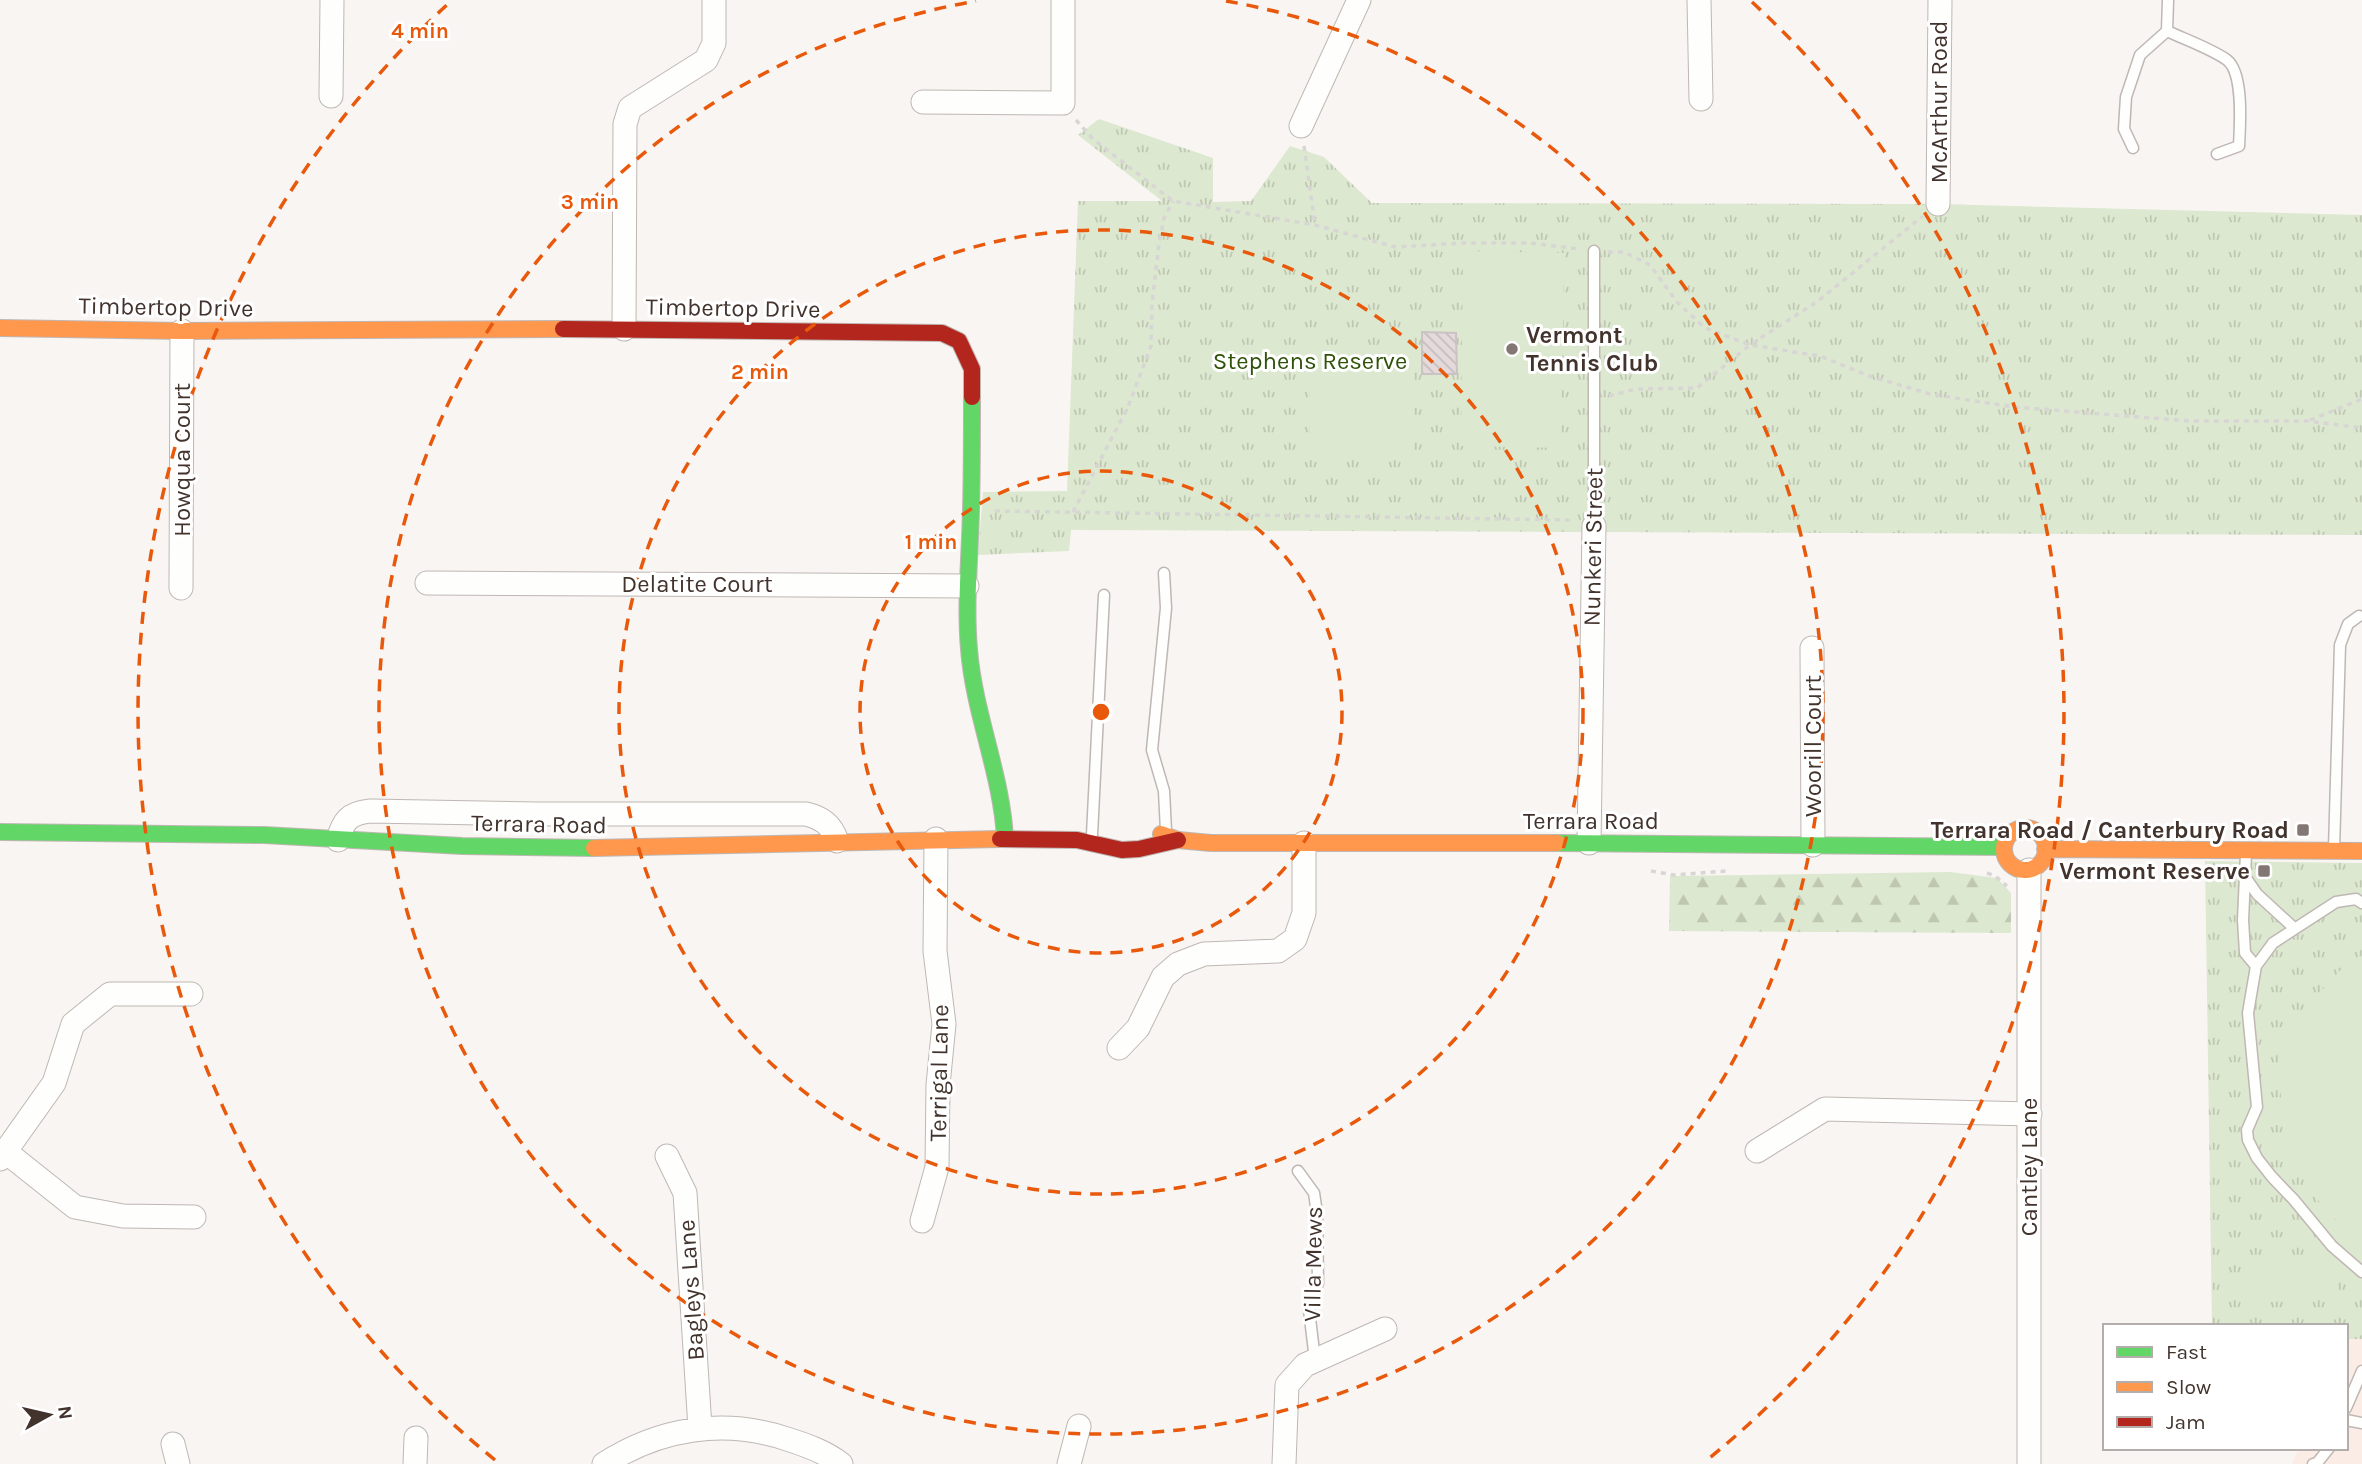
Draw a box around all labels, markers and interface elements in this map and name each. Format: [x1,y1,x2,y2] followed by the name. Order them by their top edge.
[391,19,449,43] text: 4 min
[1925,21,1953,183] street label: McArthur Road
[561,190,619,214] text: 3 min
[78,291,254,323] street label: Timbertop Drive
[645,292,821,324] street label: Timbertop Drive
[1526,321,1658,377] place label: Vermont Tennis Club
[1504,341,1520,357] marker: Vermont Tennis Club
[1213,347,1407,375] park label: Stephens Reserve
[731,360,789,384] text: 2 min
[168,383,196,537] street label: Howqua Court
[1578,467,1608,627] street label: Nunkeri Street
[905,530,957,554] text: 1 min
[621,570,773,598] street label: Delatite Court
[1799,675,1827,817] street label: Woorill Court
[1089,700,1113,724] centre of rings
[1523,807,1659,835] street label: Terrara Road
[471,809,607,839] street label: Terrara Road
[1931,816,2289,844] place label: Terrara Road / Canterbury Road
[2295,822,2311,838] marker: Terrara Road / Canterbury Road
[2059,857,2250,885] place label: Vermont Reserve
[2256,863,2272,879] marker: Vermont Reserve
[924,1004,954,1142] street label: Terrigal Lane
[2015,1098,2043,1236] street label: Cantley Lane
[1298,1206,1328,1322] street label: Villa Mews
[672,1218,710,1362] street label: Bagleys Lane
[2103,1324,2348,1450] legend
[2166,1340,2207,1364] text: Fast
[2166,1375,2211,1399] text: Slow
[14,1380,84,1450] north arrow
[53,1404,77,1421] text: N
[2166,1410,2206,1434] text: Jam

